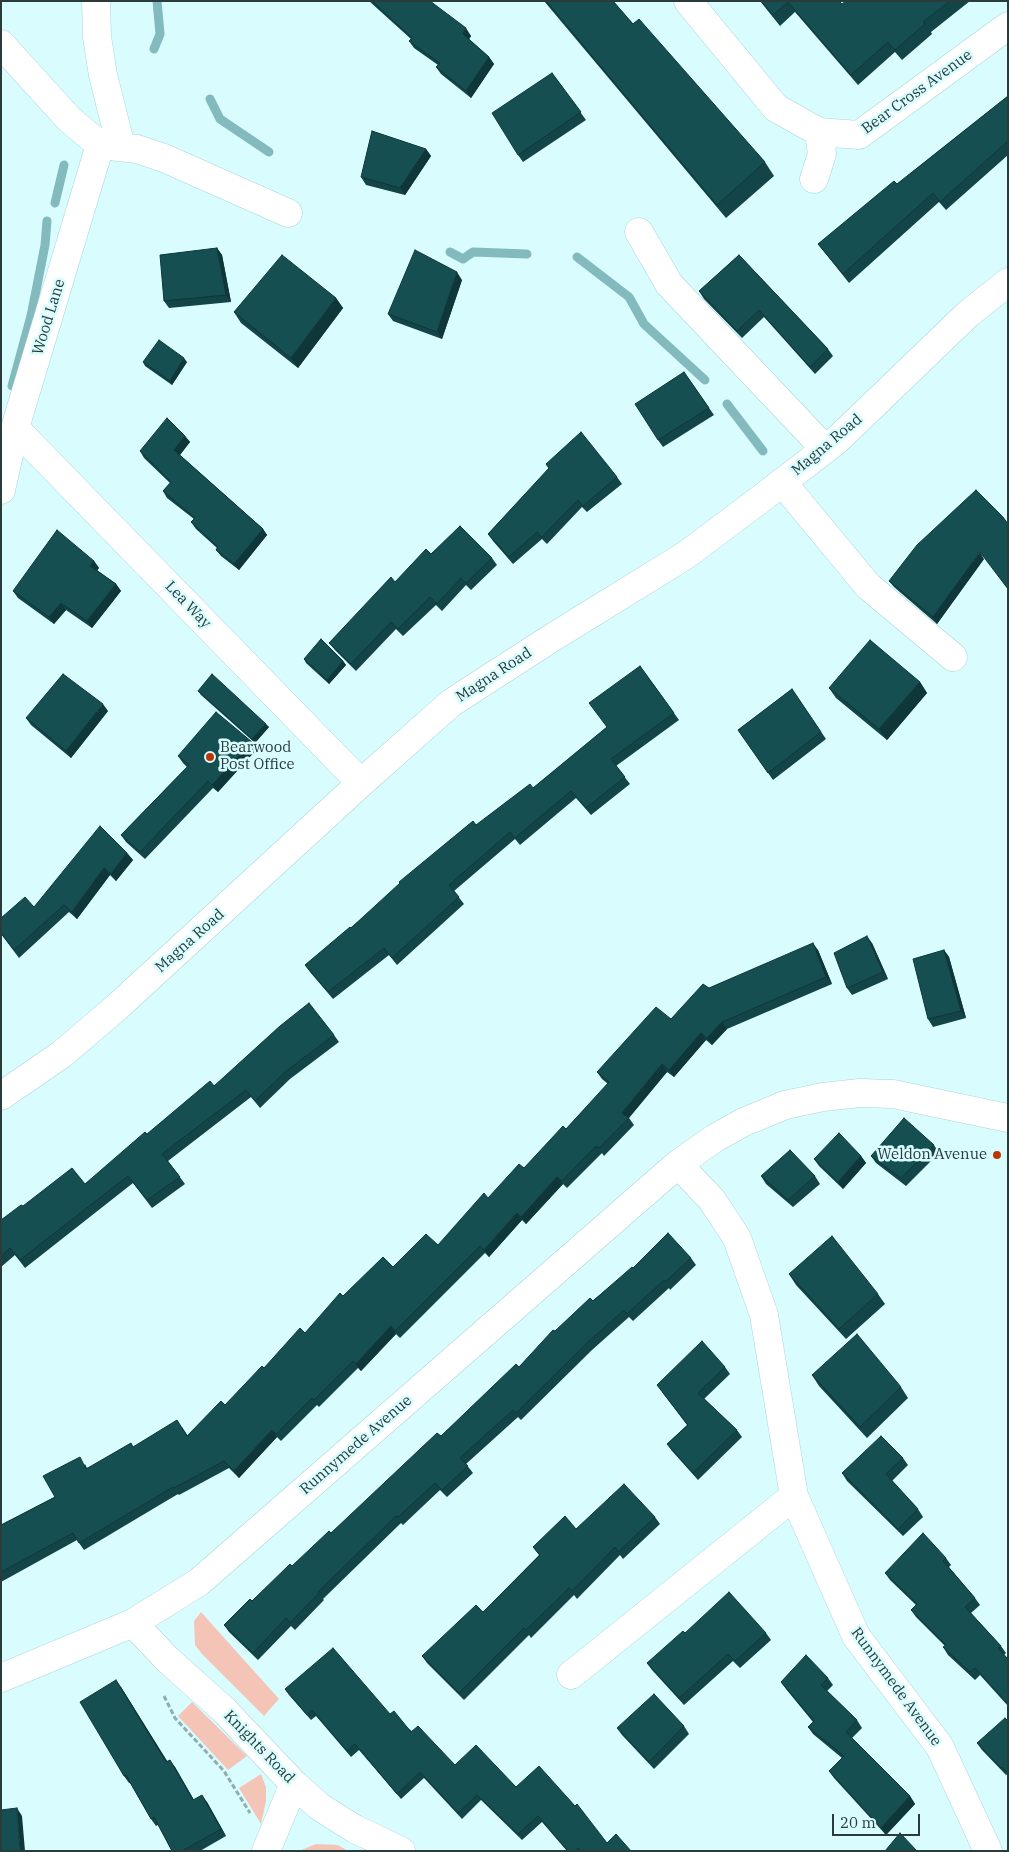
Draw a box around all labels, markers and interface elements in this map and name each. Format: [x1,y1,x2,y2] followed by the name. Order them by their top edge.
[858,46,976,138] street label: Bear Cross Avenue
[29,277,69,357] street label: Wood Lane
[788,410,866,480] street label: Magna Road
[161,578,215,632] street label: Lea Way
[453,644,535,706] street label: Magna Road
[220,739,295,774] place label: Bearwood Post Office
[204,751,216,763] marker: Bearwood Post Office
[152,905,228,977] street label: Magna Road
[877,1146,987,1164] place label: Weldon Avenue
[991,1149,1003,1161] marker: Weldon Avenue
[296,1392,416,1498] street label: Runnymede Avenue
[847,1624,945,1750] street label: Runnymede Avenue
[220,1707,298,1787] street label: Knights Road
[834,1804,922,1836] scale bar
[840,1813,876,1832] text: 20 m

